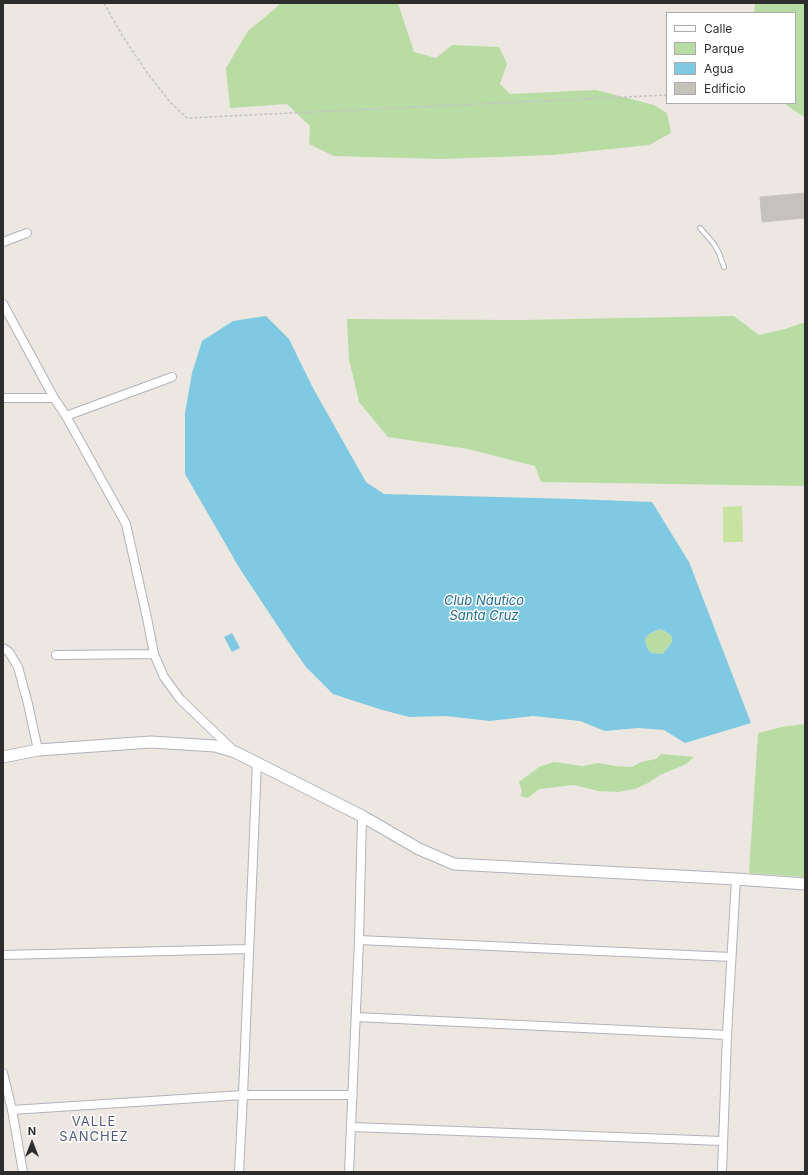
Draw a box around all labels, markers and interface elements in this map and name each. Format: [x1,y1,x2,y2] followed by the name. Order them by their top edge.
[666,12,796,104] legend
[704,21,732,36] text: Calle
[704,41,744,56] text: Parque
[704,61,733,76] text: Agua
[704,81,746,96] text: Edificio
[444,593,524,624] water label: Club Náutico Santa Cruz
[59,1114,129,1145] district label: VALLE SANCHEZ
[12,1123,52,1163] north arrow
[28,1124,36,1138] text: N

